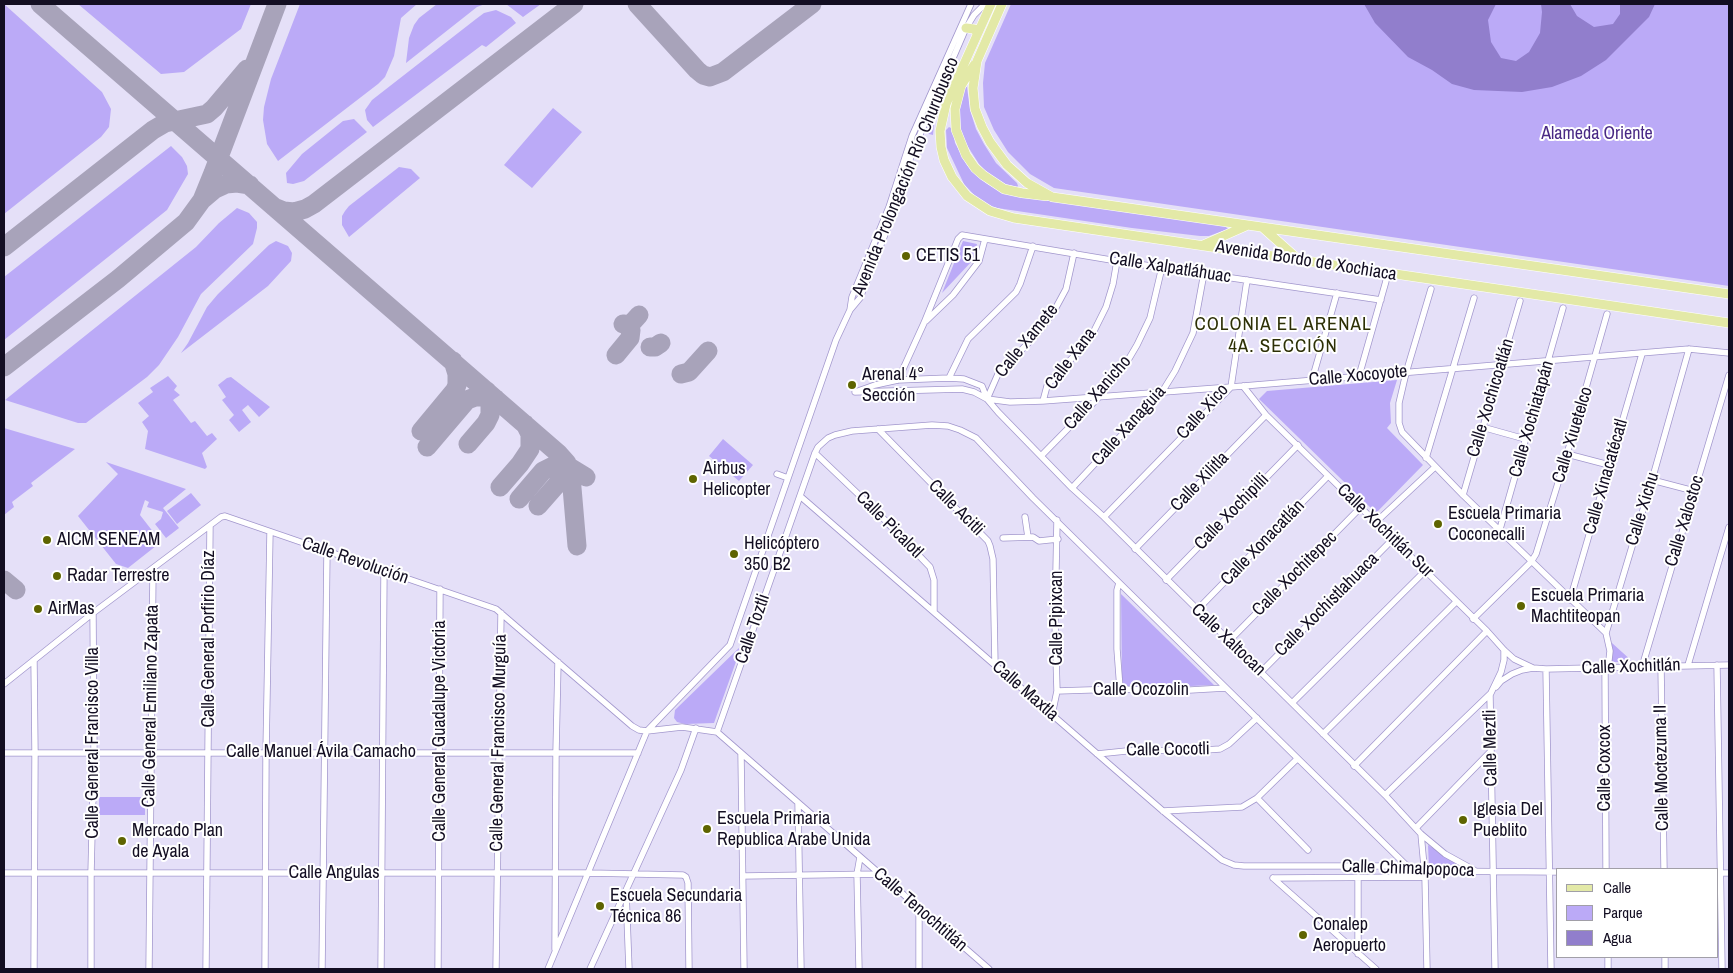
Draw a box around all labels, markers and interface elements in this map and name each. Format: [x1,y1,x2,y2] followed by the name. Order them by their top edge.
[848,54,964,300] street label: Avenida Prolongación Río Churubusco
[1541,123,1653,145] park label: Alameda Oriente
[1214,236,1398,286] street label: Avenida Bordo de Xochiaca
[916,245,980,267] place label: CETIS 51
[1108,248,1232,288] street label: Calle Xalpatláhuac
[900,250,912,262] marker: CETIS 51
[991,300,1063,382] street label: Calle Xamete
[1192,314,1374,358] district label: COLONIA EL ARENAL 4A. SECCIÓN
[1041,324,1101,394] street label: Calle Xana
[1463,336,1519,460] street label: Calle Xochicoatlán
[1060,351,1136,435] street label: Calle Xanicho
[1505,358,1559,480] street label: Calle Xochiatapán
[1308,361,1408,391] street label: Calle Xocoyote
[862,364,924,406] place label: Arenal 4° Sección
[846,379,858,391] marker: Arenal 4° Sección
[1172,380,1234,444] street label: Calle Xico
[1087,381,1171,471] street label: Calle Xanaguia
[1548,384,1598,486] street label: Calle Xiuetelco
[1579,417,1633,537] street label: Calle Xinacatécatl
[1166,448,1234,516] street label: Calle Xilitla
[703,458,770,500] place label: Airbus Helicopter
[1190,469,1274,555] street label: Calle Xochipilli
[1622,470,1664,548] street label: Calle Xichu
[687,473,699,485] marker: Airbus Helicopter
[1661,473,1709,569] street label: Calle Xalostoc
[923,475,989,541] street label: Calle Acitli
[1332,479,1438,583] street label: Calle Xochitlán Sur
[851,487,927,563] street label: Calle Picalotl
[1217,495,1309,591] street label: Calle Xonacatlán
[1448,503,1561,546] place label: Escuela Primaria Coconecalli
[1432,518,1444,530] marker: Escuela Primaria Coconecalli
[1248,527,1342,621] street label: Calle Xochitepec
[57,529,160,551] place label: AICM SENEAM
[299,533,411,589] street label: Calle Revolución
[744,533,819,576] place label: Helicóptero 350 B2
[41,534,53,546] marker: AICM SENEAM
[728,548,740,560] marker: Helicóptero 350 B2
[1270,548,1384,662] street label: Calle Xochistlahuaca
[198,550,220,728] street label: Calle General Porfirio Díaz
[67,565,170,587] place label: Radar Terrestre
[51,570,63,582] marker: Radar Terrestre
[1046,570,1068,666] street label: Calle Pipixcan
[1531,585,1644,628] place label: Escuela Primaria Machtiteopan
[731,591,775,667] street label: Calle Toztli
[48,598,95,620] place label: AirMas
[1186,599,1270,681] street label: Calle Xaltocan
[1515,600,1527,612] marker: Escuela Primaria Machtiteopan
[32,603,44,615] marker: AirMas
[138,605,164,807] street label: Calle General Emiliano Zapata
[429,620,451,842] street label: Calle General Guadalupe Victoria
[486,634,512,852] street label: Calle General Francisco Murguía
[82,647,104,839] street label: Calle General Francisco Villa
[1581,654,1681,680] street label: Calle Xochitlán
[987,656,1063,726] street label: Calle Maxtla
[1093,679,1189,701] street label: Calle Ocozolin
[1650,705,1674,831] street label: Calle Moctezuma II
[1480,709,1502,787] street label: Calle Meztli
[1594,725,1616,811] street label: Calle Coxcox
[1126,738,1210,762] street label: Calle Cocotli
[226,741,416,763] street label: Calle Manuel Ávila Camacho
[1473,799,1543,842] place label: Iglesia Del Pueblito
[717,808,870,851] place label: Escuela Primaria Republica Arabe Unida
[1457,814,1469,826] marker: Iglesia Del Pueblito
[132,820,223,862] place label: Mercado Plan de Ayala
[701,823,713,835] marker: Escuela Primaria Republica Arabe Unida
[116,835,128,847] marker: Mercado Plan de Ayala
[1341,856,1475,882] street label: Calle Chimalpopoca
[288,862,380,884] street label: Calle Angulas
[869,863,971,957] street label: Calle Tenochtitlán
[1556,868,1718,958] legend
[1603,877,1631,898] text: Calle
[610,885,742,928] place label: Escuela Secundaria Técnica 86
[594,900,606,912] marker: Escuela Secundaria Técnica 86
[1603,902,1643,923] text: Parque
[1313,914,1386,956] place label: Conalep Aeropuerto
[1603,927,1632,948] text: Agua
[1297,929,1309,941] marker: Conalep Aeropuerto

